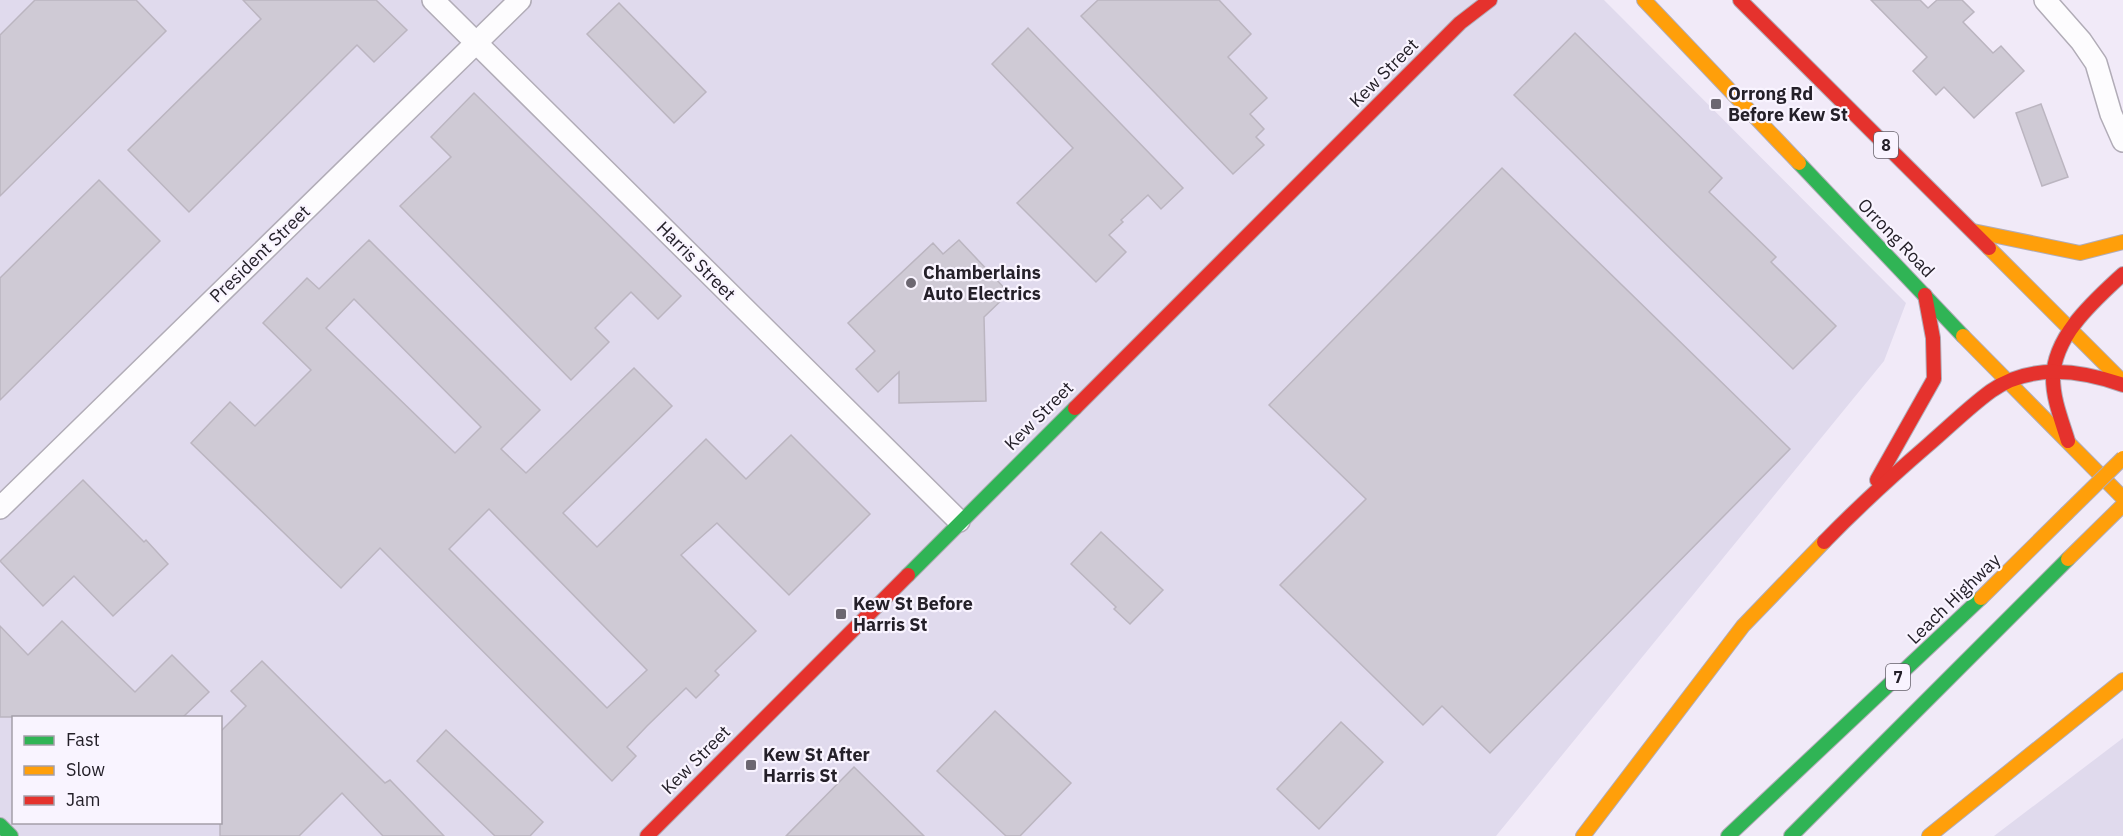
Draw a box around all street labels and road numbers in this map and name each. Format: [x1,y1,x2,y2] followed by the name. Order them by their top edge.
[1344,33,1423,112] street label: Kew Street
[1874,132,1898,158] road number: 8
[1853,193,1940,282] street label: Orrong Road
[205,200,315,307] street label: President Street
[652,216,741,305] street label: Harris Street
[999,376,1078,455] street label: Kew Street
[1902,548,2005,649] street label: Leach Highway
[1886,664,1910,690] road number: 7
[656,720,735,799] street label: Kew Street

